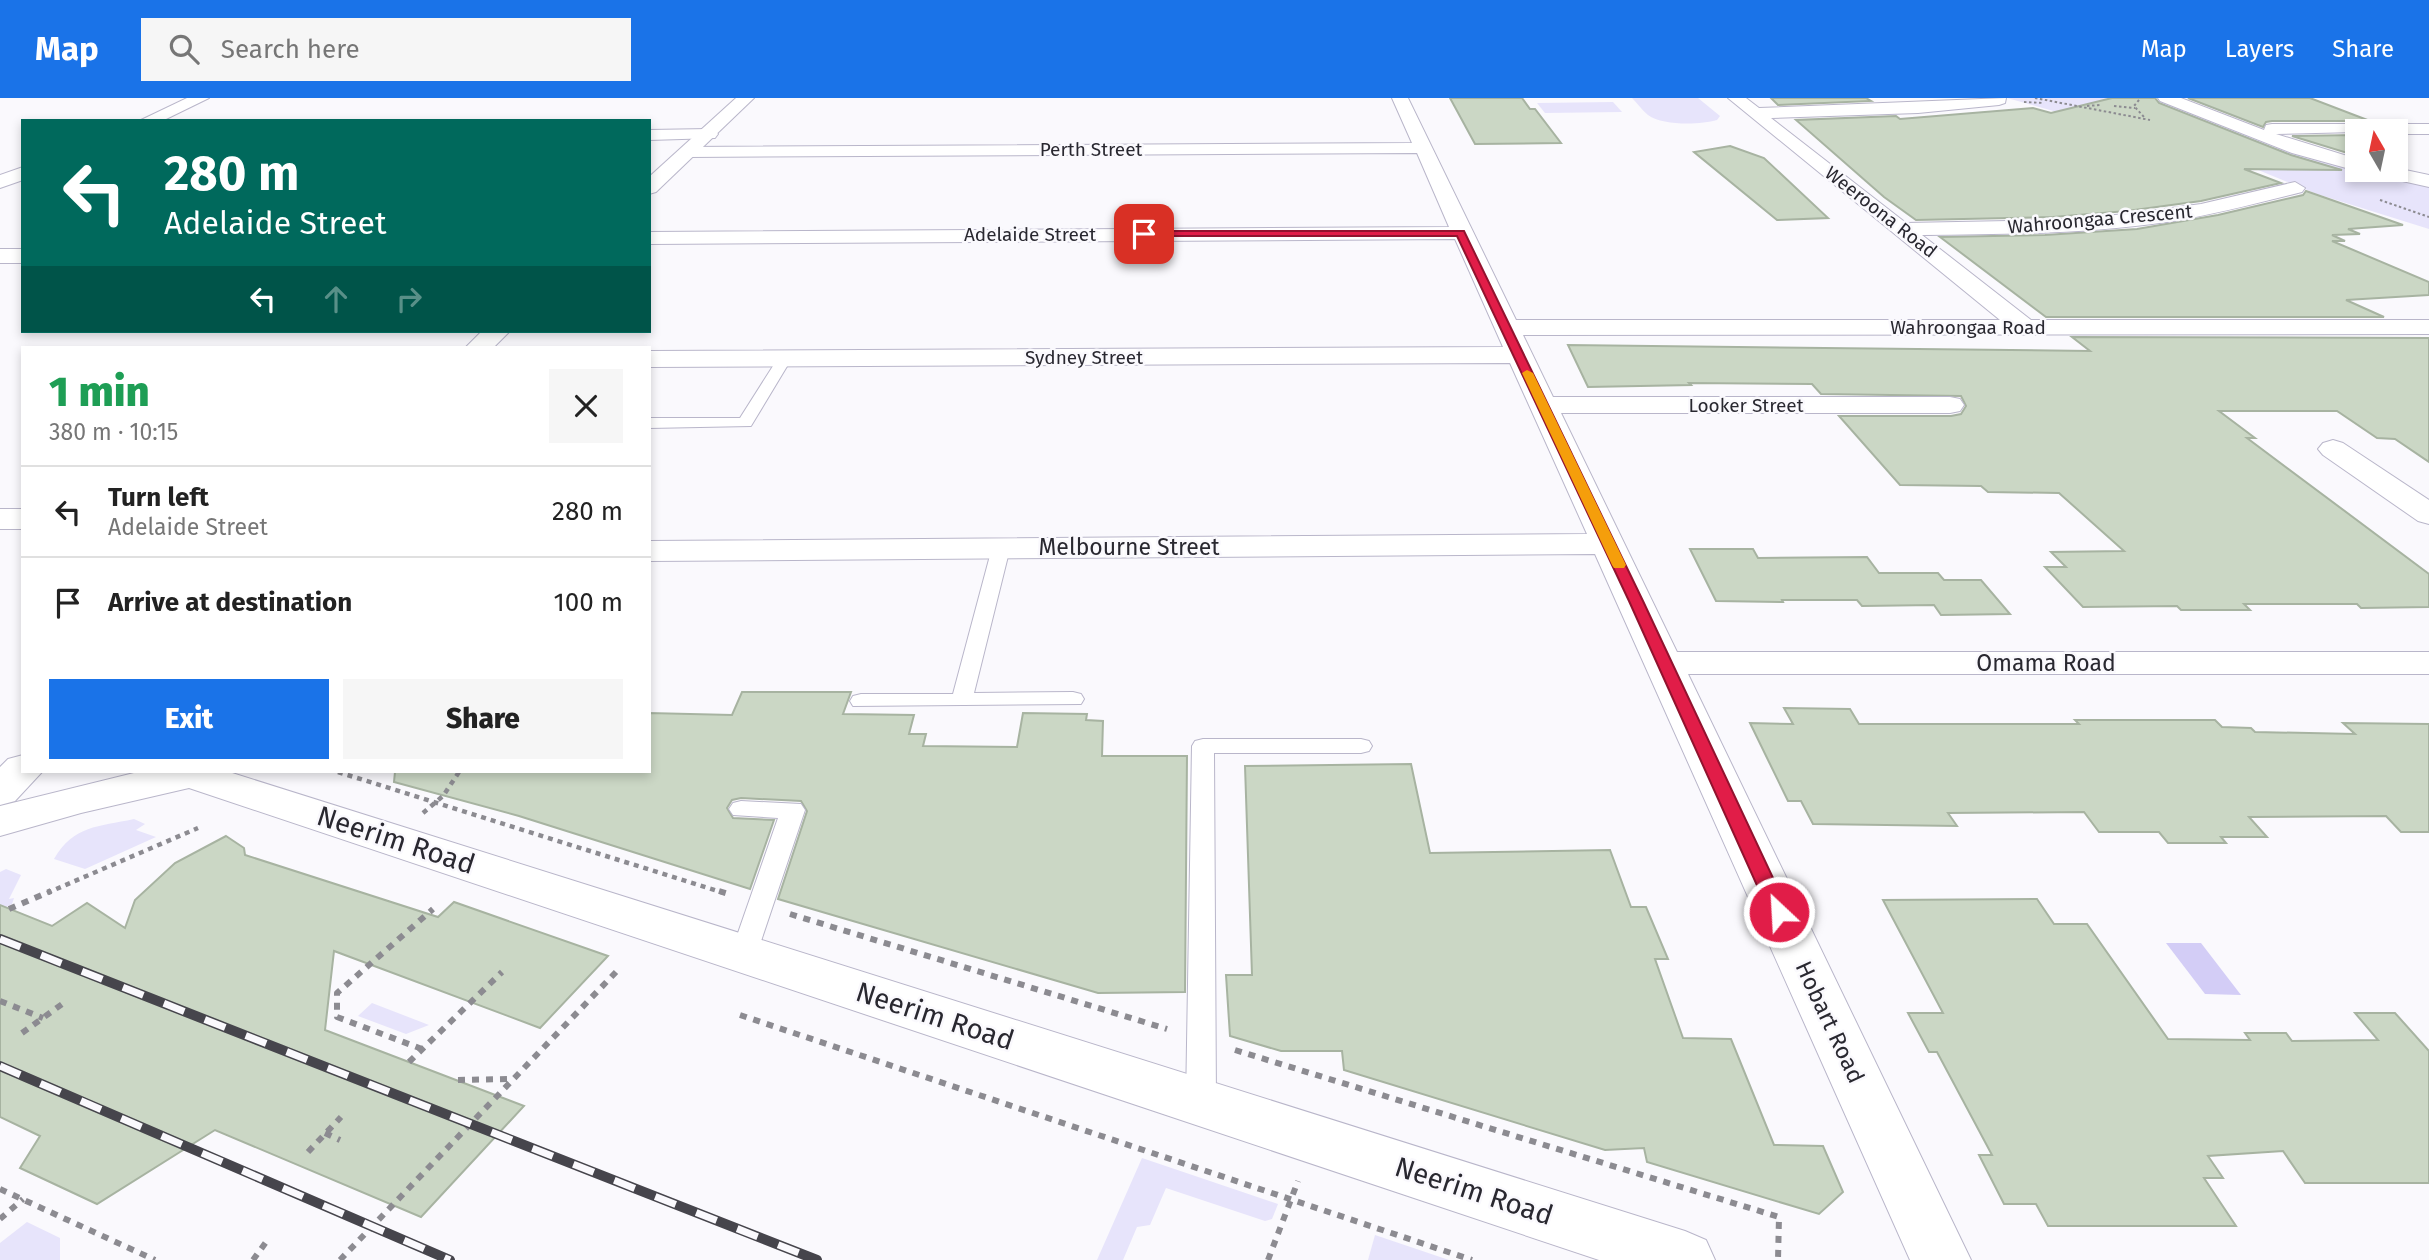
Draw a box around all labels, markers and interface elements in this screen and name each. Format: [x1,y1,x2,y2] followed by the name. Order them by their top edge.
[141,18,631,81] search box
[35,29,99,69] text: Map
[165,30,203,68] icon: search
[221,34,360,65] text: Search here
[2141,35,2187,63] text: Map
[2225,35,2294,63] text: Layers
[2332,35,2394,63] text: Share
[2345,119,2408,182] north arrow
[2345,119,2408,182] map controls
[1040,138,1143,161] street label: Perth Street
[164,144,300,203] text: 280 m
[49,147,140,238] icon: left
[1821,161,1941,263] street label: Weeroona Road
[2007,199,2193,239] street label: Wahroongaa Crescent
[164,204,386,242] text: Adelaide Street
[1114,204,1174,264] pin
[1125,215,1163,253] icon: arrive
[964,223,1096,246] street label: Adelaide Street
[244,280,282,318] icon: left
[317,280,355,318] icon: ahead
[390,280,428,318] icon: right
[1890,316,2046,339] street label: Wahroongaa Road
[1025,346,1143,369] street label: Sydney Street
[49,367,150,417] text: 1 min
[549,369,623,443] button: close
[1688,394,1804,417] street label: Looker Street
[49,418,178,446] text: 380 m · 10:15
[108,482,209,513] text: Turn left
[49,493,87,531] icon: left
[552,496,623,527] text: 280 m
[108,513,268,541] text: Adelaide Street
[1038,533,1220,561] street label: Melbourne Street
[49,584,87,622] icon: arrive
[108,587,352,618] text: Arrive at destination
[554,587,623,618] text: 100 m
[1976,649,2116,677] street label: Omama Road
[49,679,329,759] button: Exit
[343,679,623,759] button: Share
[313,799,479,881] street label: Neerim Road
[1742,875,1816,949] position arrow
[1790,957,1870,1087] street label: Hobart Road
[852,975,1018,1057] street label: Neerim Road
[1391,1150,1557,1232] street label: Neerim Road

